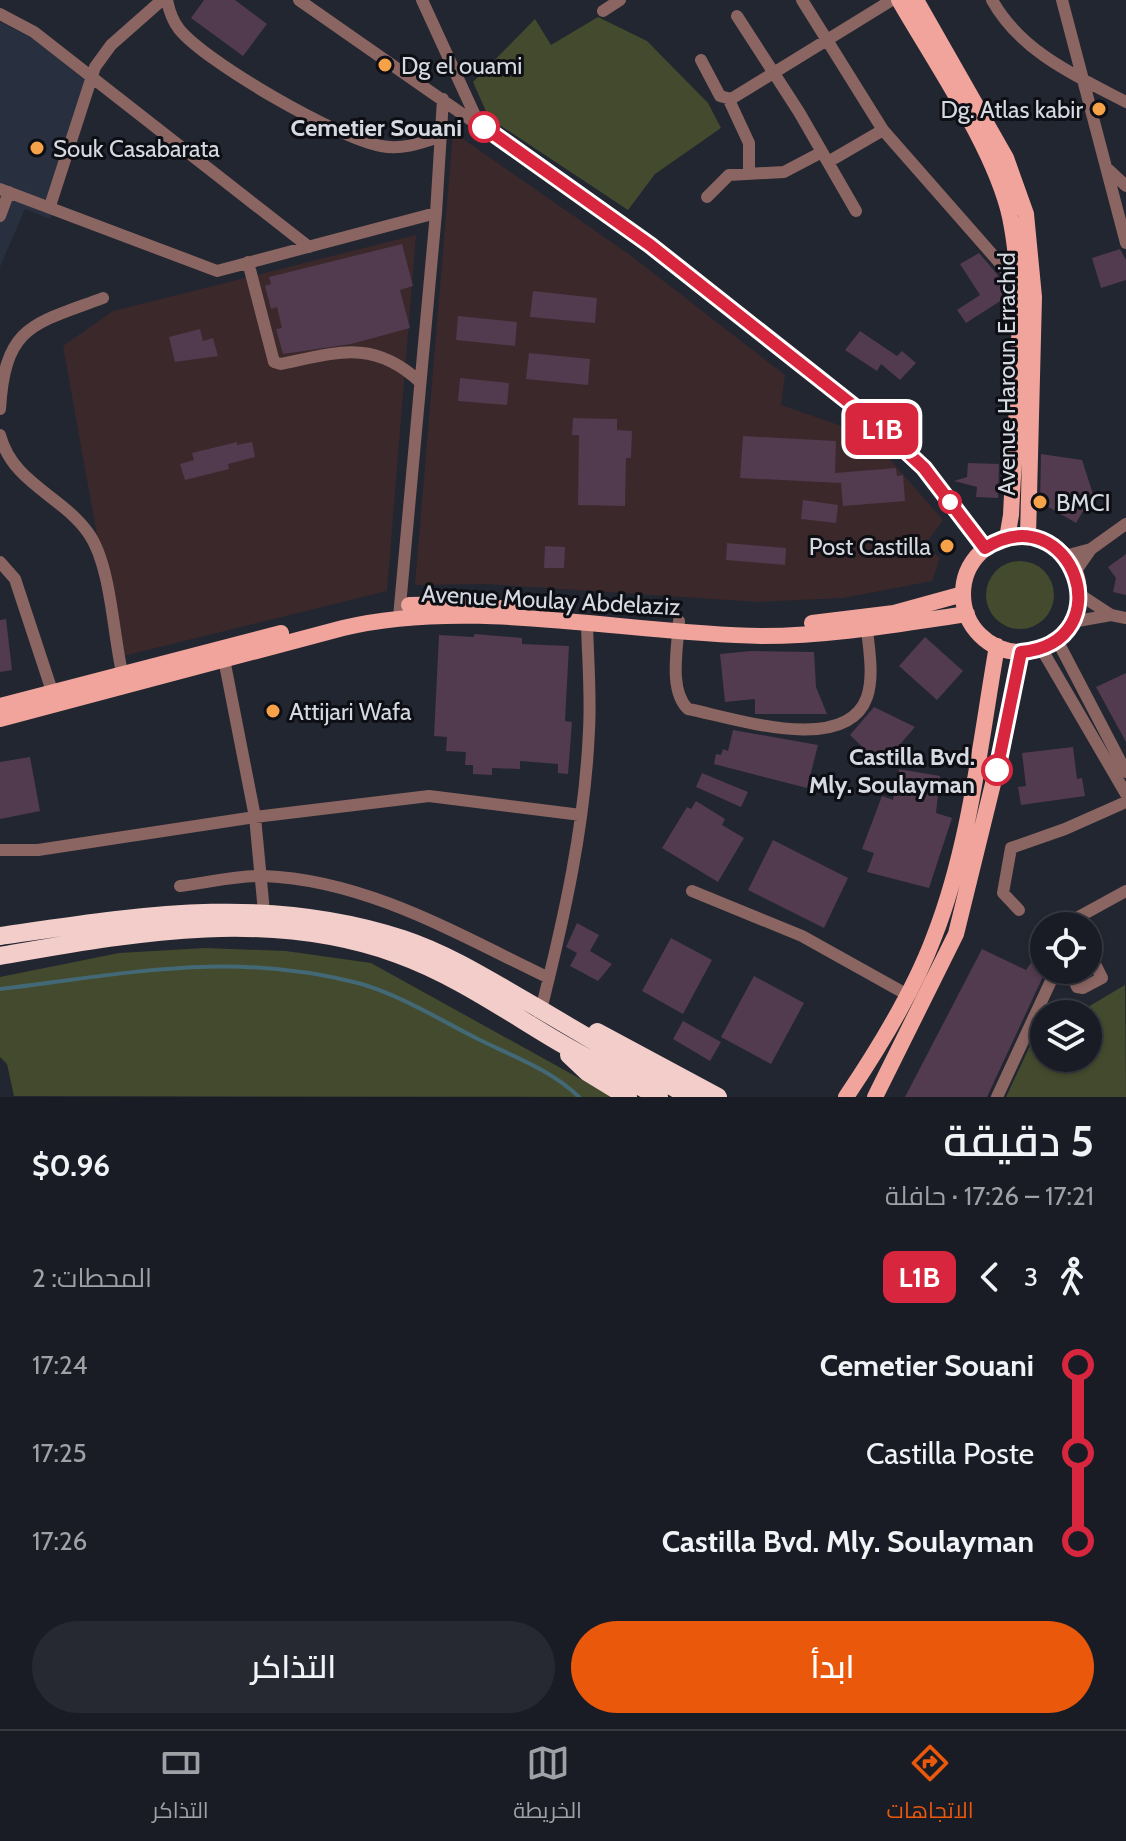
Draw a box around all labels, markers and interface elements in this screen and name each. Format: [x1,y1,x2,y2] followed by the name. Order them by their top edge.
[401,51,522,80] place label: Dg el ouami
[376,56,394,74] marker: Dg el ouami
[940,95,1083,124] place label: Dg. Atlas kabir
[1090,100,1108,118] marker: Dg. Atlas kabir
[469,112,499,142] marker: Cemetier Souani
[291,113,462,142] place label: Cemetier Souani
[53,134,220,163] place label: Souk Casabarata
[28,139,46,157] marker: Souk Casabarata
[992,252,1021,496] street label: Avenue Haroun Errachid
[836,403,928,455] line badge: L1B
[861,412,903,446] text: L1B
[1056,488,1111,517] place label: BMCI
[939,491,961,513] unlabelled marker
[1031,493,1049,511] marker: BMCI
[809,532,931,561] place label: Post Castilla
[938,537,956,555] marker: Post Castilla
[421,579,681,621] street label: Avenue Moulay Abdelaziz
[289,697,412,726] place label: Attijari Wafa
[264,702,282,720] marker: Attijari Wafa
[809,742,975,799] place label: Castilla Bvd. Mly. Soulayman
[982,755,1012,785] marker: Castilla Bvd. Mly. Soulayman
[1030,912,1102,1072] map controls
[1030,912,1102,984] button: locate
[1030,1000,1102,1072] button: layers
[943,1114,1094,1167] text: 5 دقيقة
[32,1147,110,1184] text: $0.96
[885,1180,1094,1212] text: 17:21 – 17:26 · حافلة
[968,1255,1012,1299] icon: back
[1050,1255,1094,1299] icon: walk
[899,1260,940,1294] text: L1B
[1024,1261,1038,1293] text: 3
[32,1262,152,1294] text: المحطات: 2
[820,1347,1034,1384] text: Cemetier Souani
[32,1349,88,1381] text: 17:24
[866,1435,1034,1472] text: Castilla Poste
[32,1437,87,1469] text: 17:25
[662,1523,1034,1560] text: Castilla Bvd. Mly. Soulayman
[32,1525,87,1557] text: 17:26
[32,1621,555,1713] button: التذاكر
[571,1621,1094,1713] button: ابدأ
[152,1741,209,1831] tab: التذاكر
[513,1741,582,1831] tab: الخريطة
[887,1741,974,1831] tab: الاتجاهات

